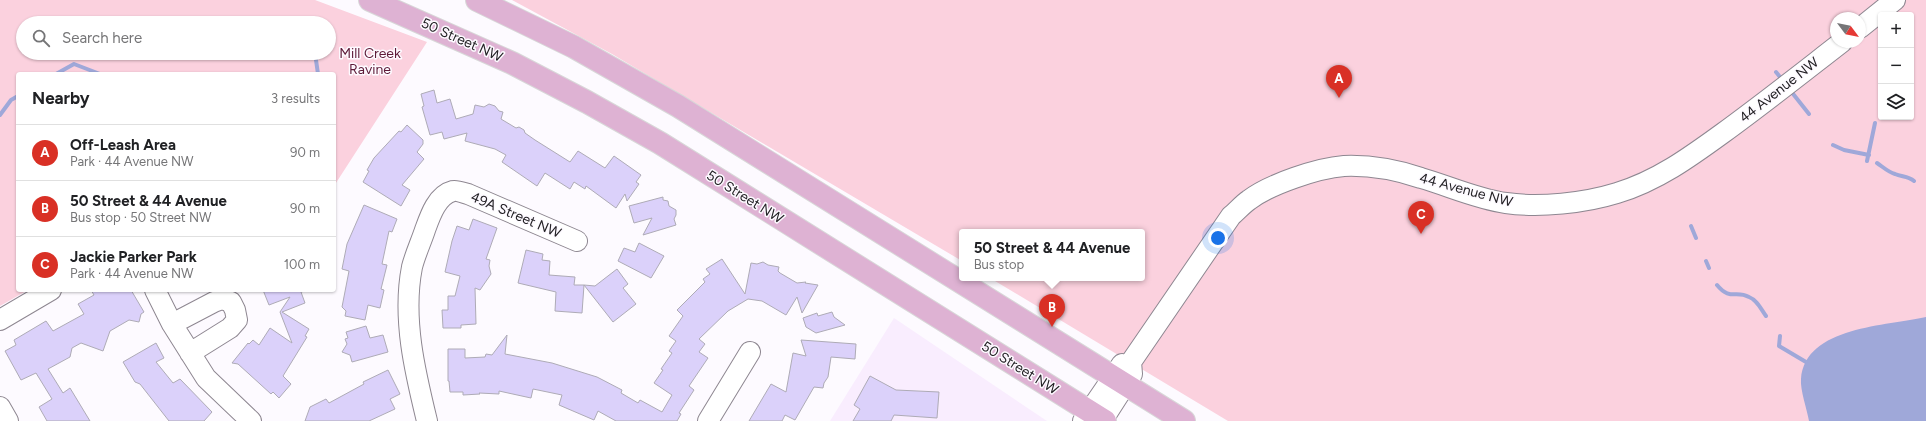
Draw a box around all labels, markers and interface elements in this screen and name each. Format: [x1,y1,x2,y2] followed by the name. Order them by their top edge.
[1830,12,1866,48] north arrow
[1878,12,1914,120] map controls
[1878,12,1914,48] button: +
[419,14,506,66] street label: 50 Street NW
[16,16,336,60] search box
[30,27,52,49] icon: search
[62,29,142,47] text: Search here
[339,45,401,78] park label: Mill Creek Ravine
[1878,48,1914,84] button: −
[1736,53,1822,126] street label: 44 Avenue NW
[1326,65,1352,98] pin: A
[1878,84,1914,120] button: layers
[32,88,90,108] text: Nearby
[271,91,320,106] text: 3 results
[70,136,176,154] text: Off-Leash Area
[40,145,50,160] text: A
[290,145,320,160] text: 90 m
[70,154,194,169] text: Park · 44 Avenue NW
[703,167,787,228] street label: 50 Street NW
[1417,169,1515,211] street label: 44 Avenue NW
[468,188,564,242] street label: 49A Street NW
[70,192,227,210] text: 50 Street & 44 Avenue
[41,201,49,216] text: B
[290,201,320,216] text: 90 m
[1408,201,1434,234] pin: C
[70,210,212,225] text: Bus stop · 50 Street NW
[1208,228,1228,248] your location
[959,229,1145,281] popup
[974,239,1130,257] text: 50 Street & 44 Avenue
[70,248,197,266] text: Jackie Parker Park
[40,257,50,272] text: C
[284,257,320,272] text: 100 m
[974,257,1024,272] text: Bus stop
[70,266,194,281] text: Park · 44 Avenue NW
[1039,294,1065,327] pin: B
[978,338,1062,399] street label: 50 Street NW

